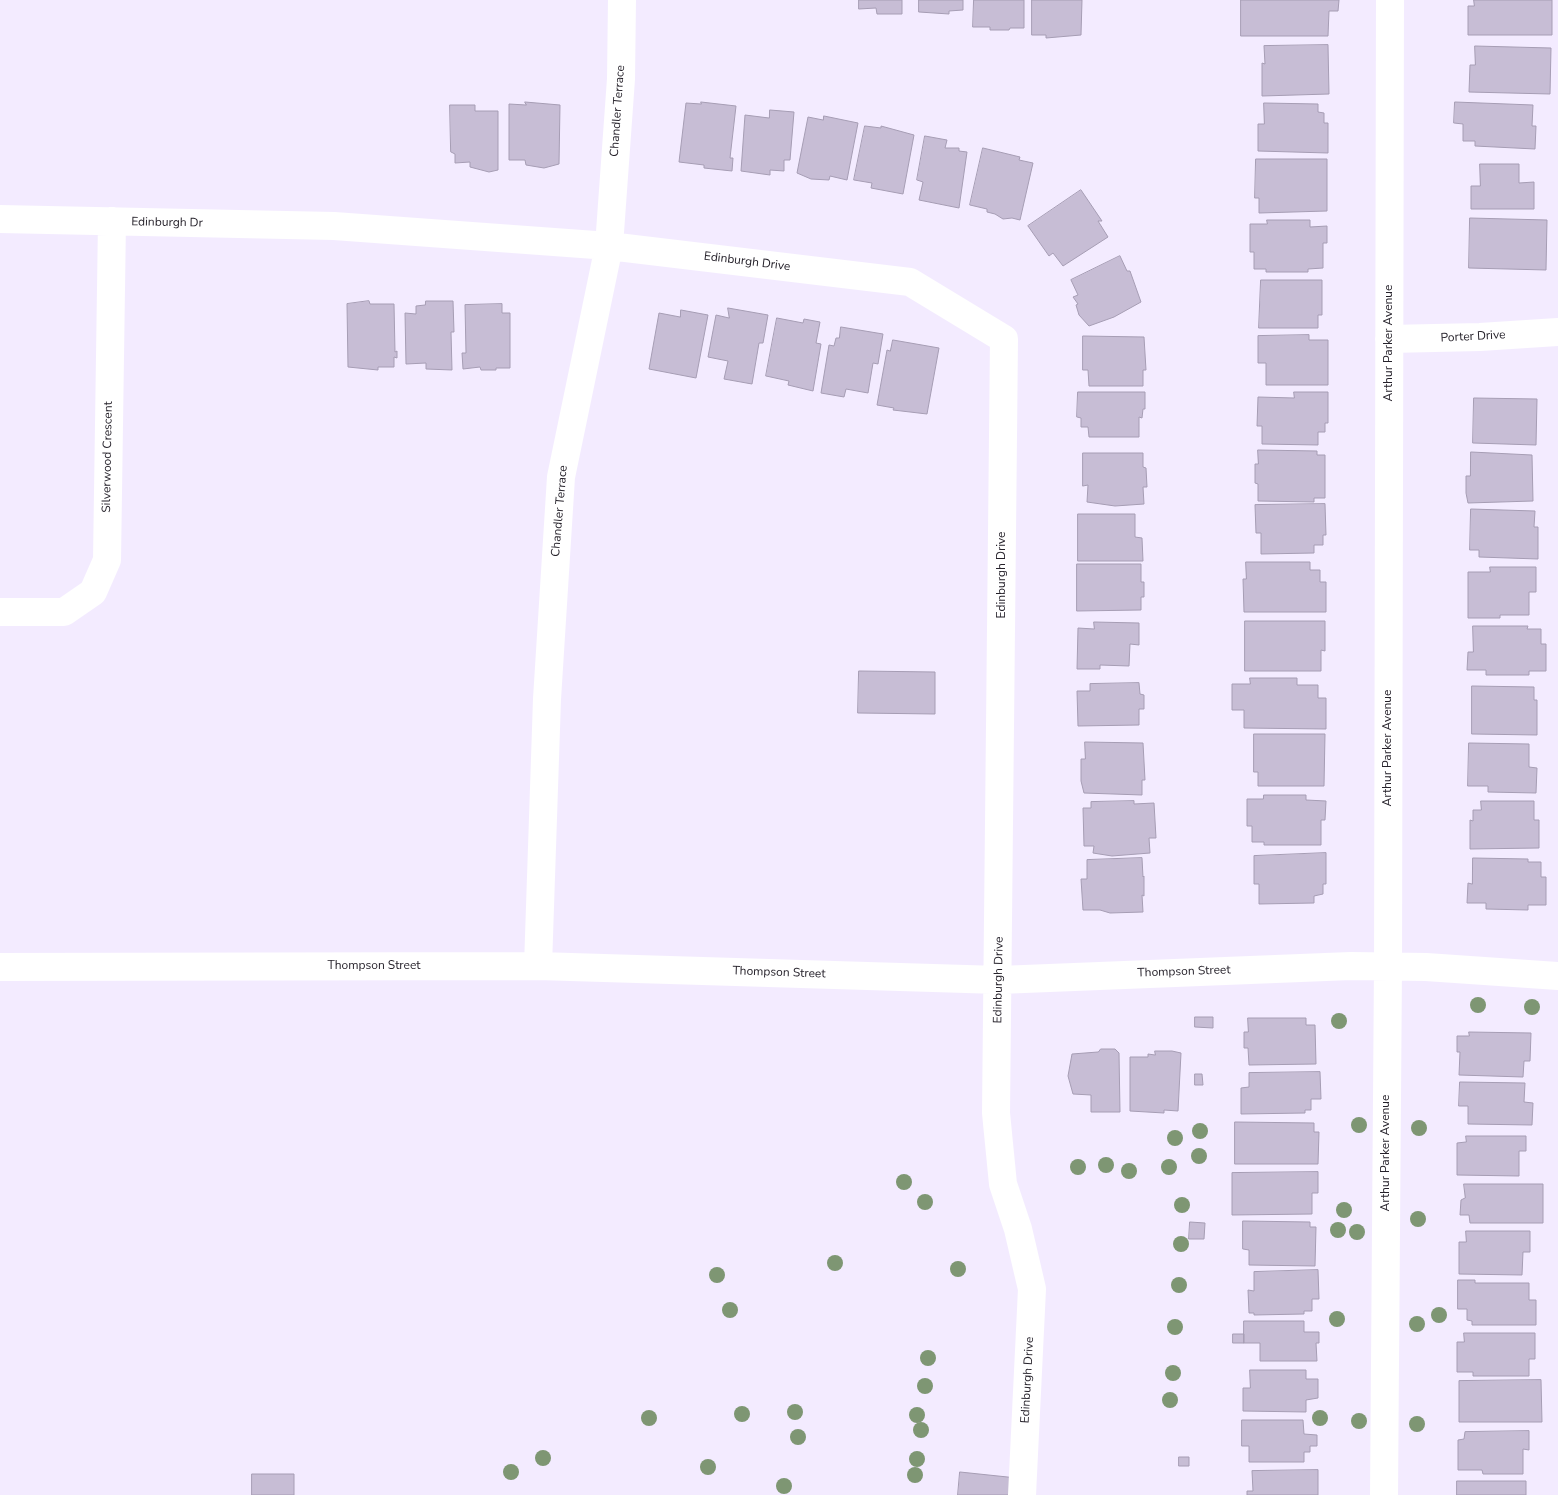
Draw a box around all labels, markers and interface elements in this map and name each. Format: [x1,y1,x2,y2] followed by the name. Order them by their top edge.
[608,65,628,157] street label: Chandler Terrace
[131,215,203,231] street label: Edinburgh Dr
[703,250,791,274] street label: Edinburgh Drive
[1382,285,1396,401] street label: Arthur Parker Avenue
[1440,328,1506,346] street label: Porter Drive
[100,401,116,513] street label: Silverwood Crescent
[549,465,571,557] street label: Chandler Terrace
[995,532,1009,618] street label: Edinburgh Drive
[1381,690,1395,806] street label: Arthur Parker Avenue
[991,936,1007,1024] street label: Edinburgh Drive
[327,959,421,973] street label: Thompson Street
[1137,963,1231,981] street label: Thompson Street
[732,964,826,982] street label: Thompson Street
[1379,1095,1393,1211] street label: Arthur Parker Avenue
[1019,1336,1037,1424] street label: Edinburgh Drive

